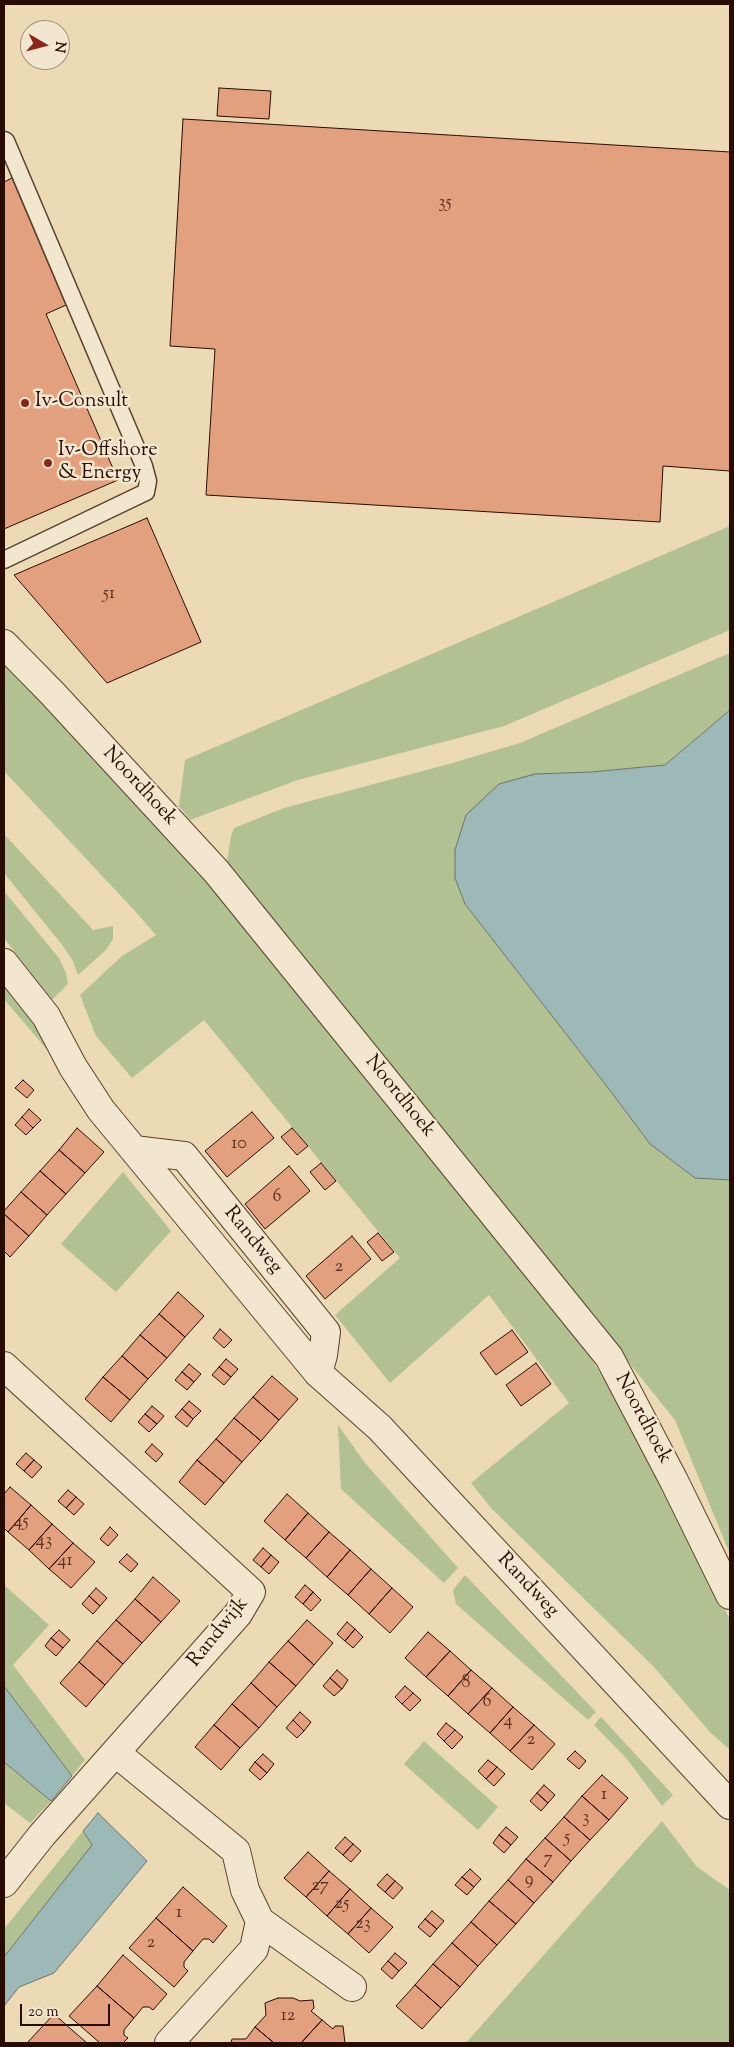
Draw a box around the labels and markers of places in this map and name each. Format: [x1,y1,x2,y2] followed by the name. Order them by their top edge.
[35,391,128,415] place label: Iv-Consult
[19,397,31,409] marker: Iv-Consult
[58,440,158,487] place label: Iv-Offshore & Energy
[42,457,54,469] marker: Iv-Offshore & Energy

